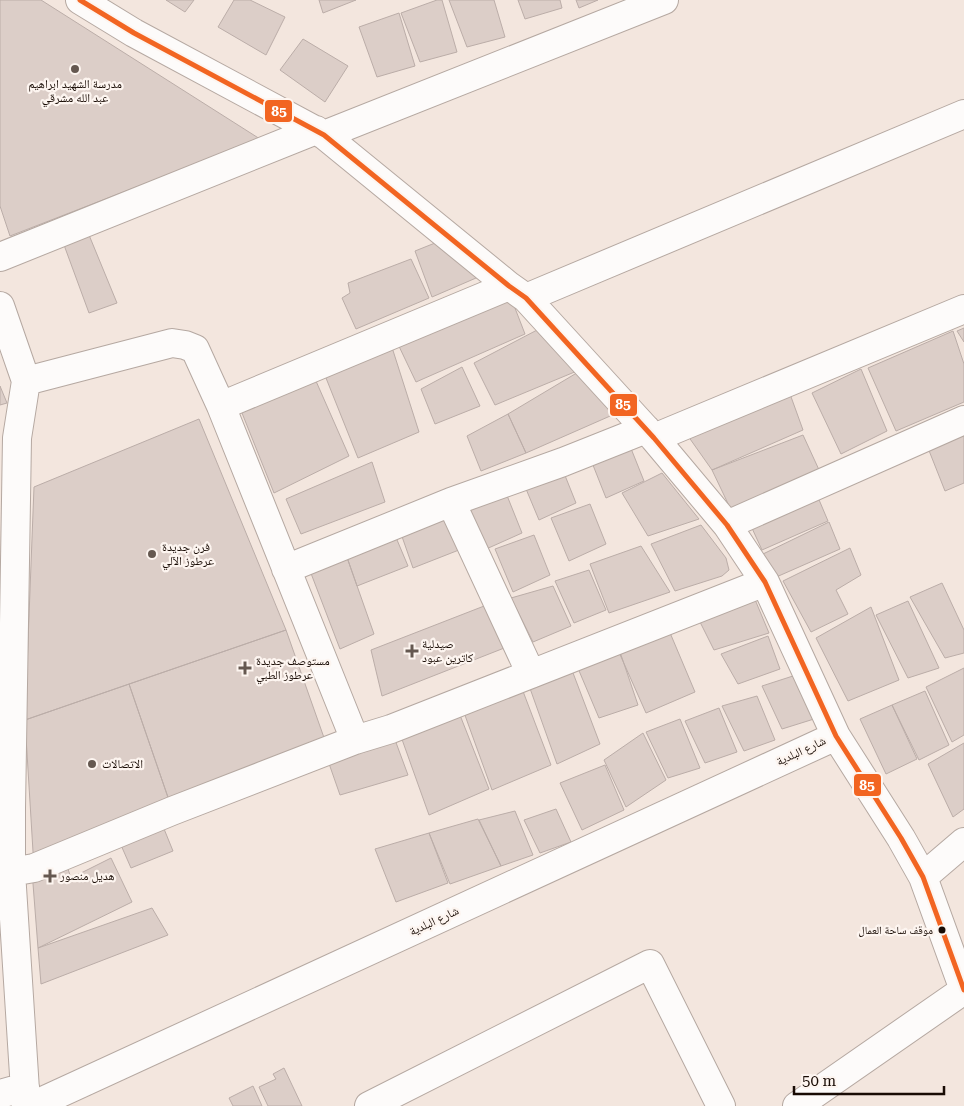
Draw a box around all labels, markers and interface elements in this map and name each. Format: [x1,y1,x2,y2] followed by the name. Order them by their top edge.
[69,63,81,75] marker: مدرسة الشهيد ابراهيم عبد الله مشرقي
[28,77,122,108] place label: مدرسة الشهيد ابراهيم عبد الله مشرقي
[264,99,293,123] line badge: 85
[271,103,287,119] text: 85
[609,393,638,417] line badge: 85
[615,396,631,412] text: 85
[162,540,214,571] place label: فرن جديدة عرطوز الآلي
[146,548,158,560] marker: فرن جديدة عرطوز الآلي
[422,637,473,665] place label: صيدلية كاترين عبود
[406,645,418,657] marker: صيدلية كاترين عبود
[256,654,330,685] place label: مستوصف جديدة عرطوز الطبي
[238,661,252,675] marker: مستوصف جديدة عرطوز الطبي
[774,733,828,769] street label: شارع البلدية
[102,757,143,771] place label: الاتصالات
[86,758,98,770] marker: الاتصالات
[853,773,882,797] line badge: 85
[859,777,875,793] text: 85
[59,869,115,883] place label: هديل منصور
[44,870,56,882] marker: هديل منصور
[407,903,461,939] street label: شارع البلدية
[858,924,933,937] place label: موقف ساحة العمال
[937,925,947,935] marker: موقف ساحة العمال
[794,1064,944,1096] scale bar
[802,1072,837,1090] text: 50 m

